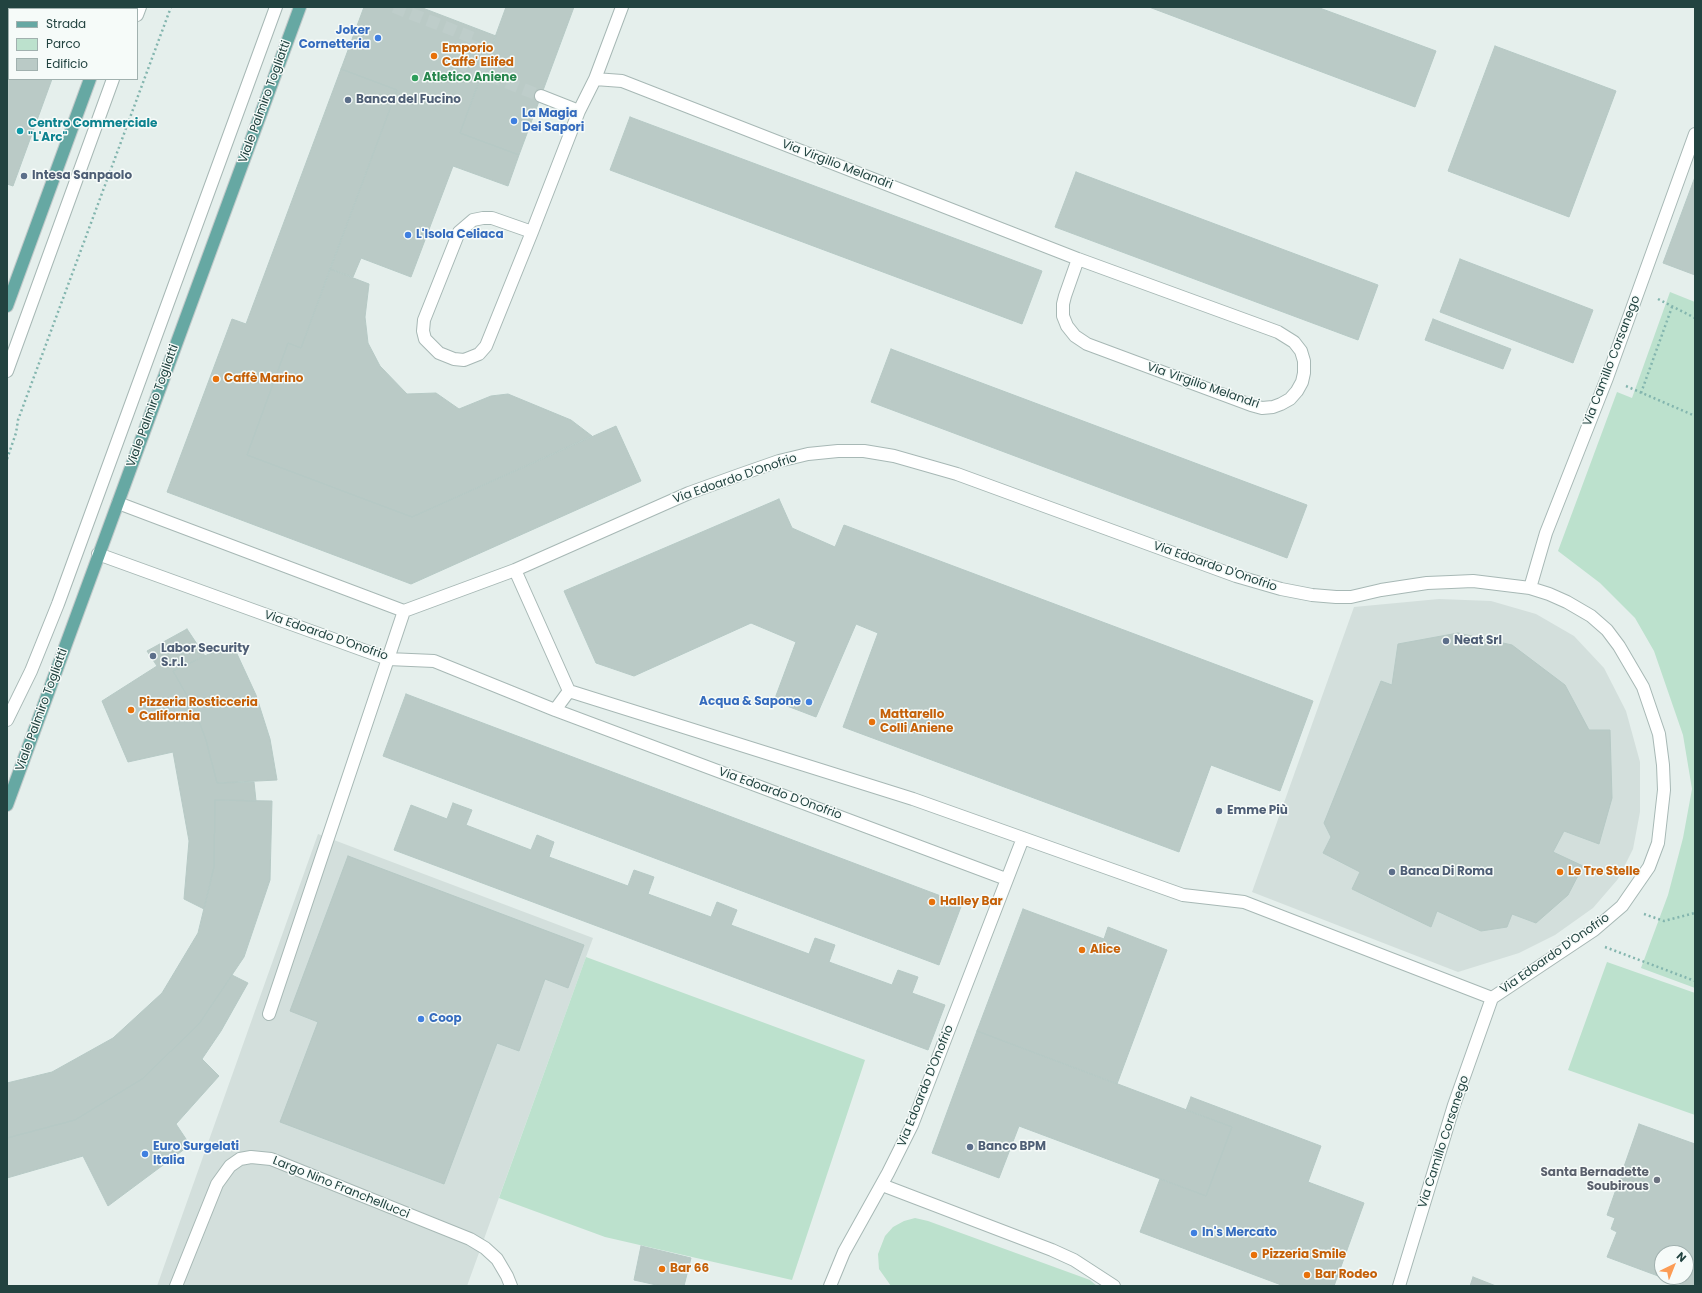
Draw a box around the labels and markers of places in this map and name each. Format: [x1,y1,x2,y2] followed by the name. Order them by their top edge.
[299,24,370,52] place label: Joker Cornetteria
[373,33,383,43] marker: Joker Cornetteria
[442,42,514,70] place label: Emporio Caffe' Elifed
[429,51,439,61] marker: Emporio Caffe' Elifed
[423,71,517,85] place label: Atletico Aniene
[410,73,420,83] marker: Atletico Aniene
[356,93,461,107] place label: Banca del Fucino
[343,95,353,105] marker: Banca del Fucino
[522,107,584,135] place label: La Magia Dei Sapori
[509,116,519,126] marker: La Magia Dei Sapori
[28,117,157,145] place label: Centro Commerciale "L'Arc"
[15,126,25,136] marker: Centro Commerciale "L'Arc"
[32,169,132,183] place label: Intesa Sanpaolo
[19,171,29,181] marker: Intesa Sanpaolo
[416,228,504,242] place label: L'Isola Celiaca
[403,230,413,240] marker: L'Isola Celiaca
[224,372,303,386] place label: Caffè Marino
[211,374,221,384] marker: Caffè Marino
[1454,634,1502,648] place label: Neat Srl
[1441,636,1451,646] marker: Neat Srl
[161,642,250,670] place label: Labor Security S.r.l.
[148,651,158,661] marker: Labor Security S.r.l.
[699,695,801,709] place label: Acqua & Sapone
[139,696,258,724] place label: Pizzeria Rosticceria California
[804,697,814,707] marker: Acqua & Sapone
[126,705,136,715] marker: Pizzeria Rosticceria California
[880,708,953,736] place label: Mattarello Colli Aniene
[867,717,877,727] marker: Mattarello Colli Aniene
[1227,804,1288,818] place label: Emme Più
[1214,806,1224,816] marker: Emme Più
[1400,865,1493,879] place label: Banca Di Roma
[1568,865,1640,879] place label: Le Tre Stelle
[1387,867,1397,877] marker: Banca Di Roma
[1555,867,1565,877] marker: Le Tre Stelle
[940,895,1003,909] place label: Halley Bar
[927,897,937,907] marker: Halley Bar
[1090,943,1121,957] place label: Alice
[1077,945,1087,955] marker: Alice
[429,1012,462,1026] place label: Coop
[416,1014,426,1024] marker: Coop
[153,1140,239,1168] place label: Euro Surgelati Italia
[978,1140,1046,1154] place label: Banco BPM
[965,1142,975,1152] marker: Banco BPM
[140,1149,150,1159] marker: Euro Surgelati Italia
[1540,1166,1649,1194] place label: Santa Bernadette Soubirous
[1652,1175,1662,1185] marker: Santa Bernadette Soubirous
[1202,1226,1277,1240] place label: In's Mercato
[1189,1228,1199,1238] marker: In's Mercato
[1262,1248,1346,1262] place label: Pizzeria Smile
[1249,1250,1259,1260] marker: Pizzeria Smile
[670,1262,709,1276] place label: Bar 66
[657,1264,667,1274] marker: Bar 66
[1315,1268,1377,1282] place label: Bar Rodeo
[1302,1270,1312,1280] marker: Bar Rodeo

